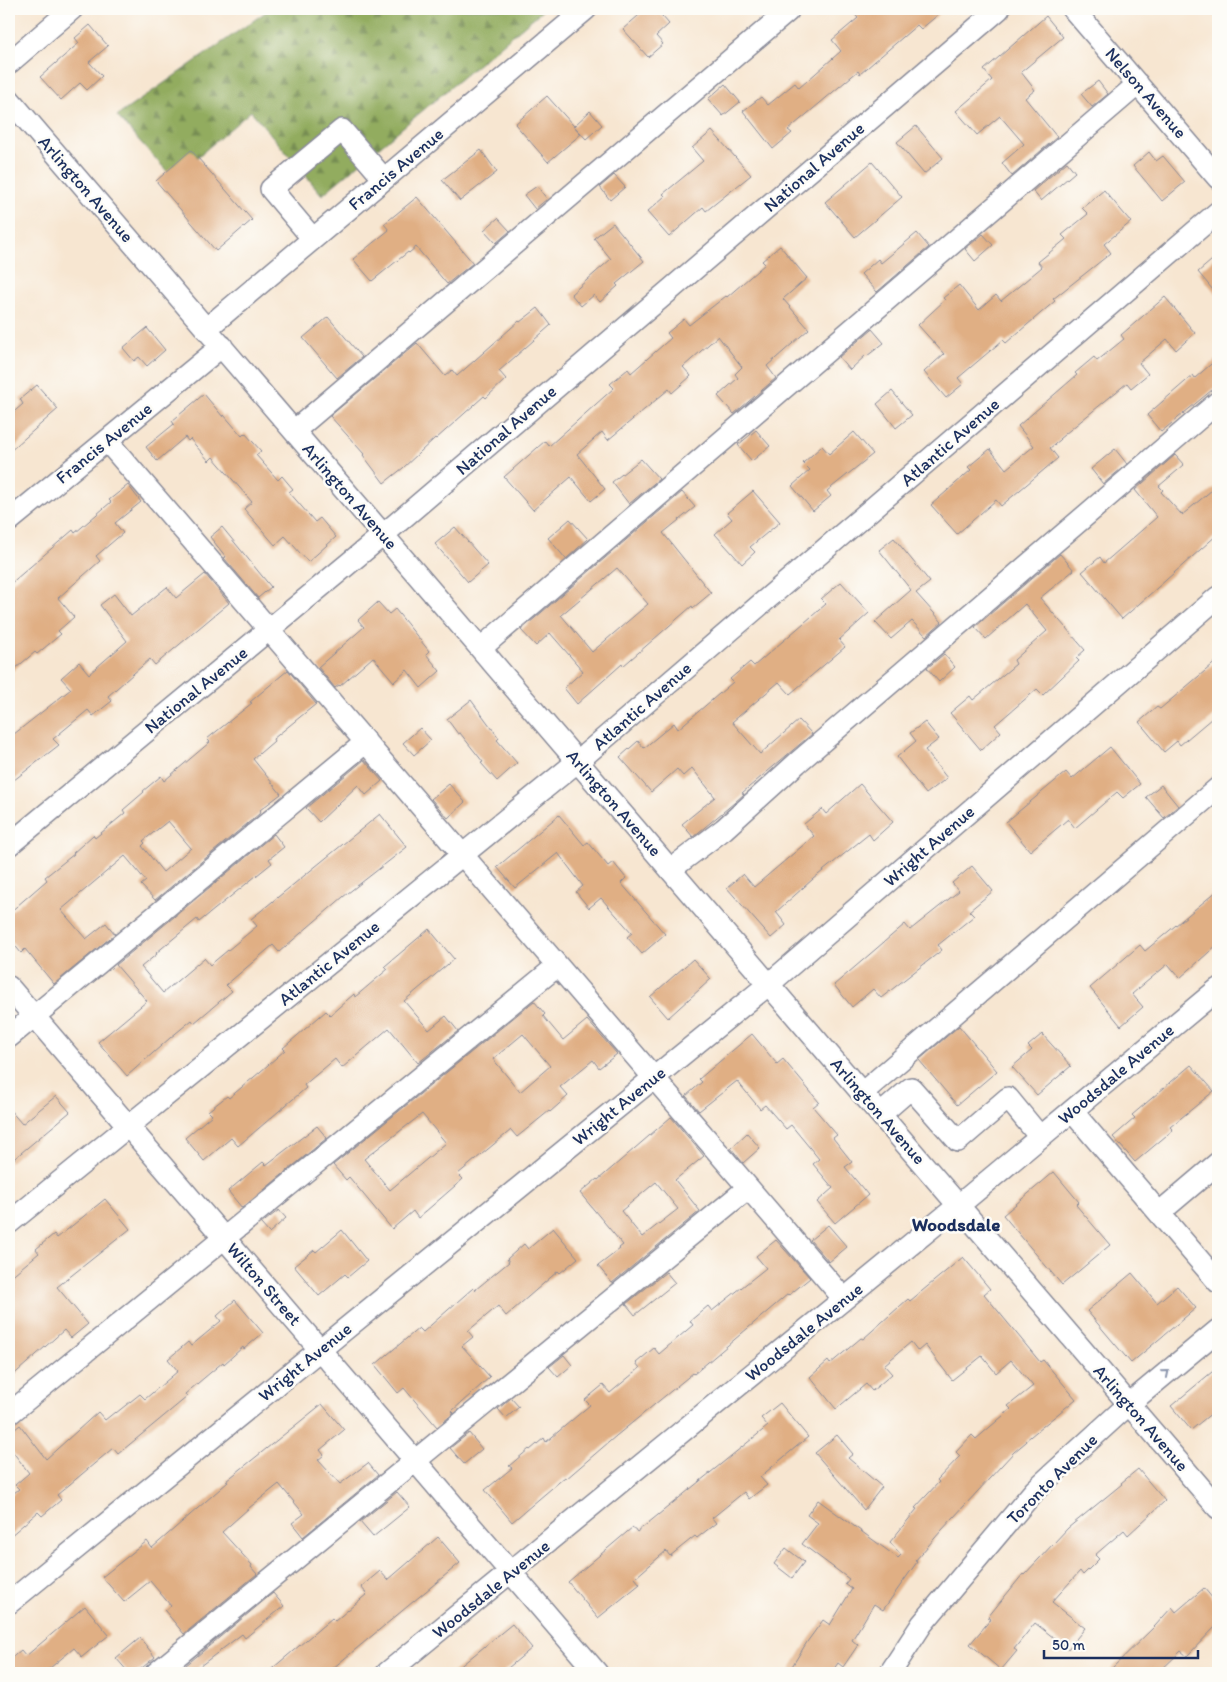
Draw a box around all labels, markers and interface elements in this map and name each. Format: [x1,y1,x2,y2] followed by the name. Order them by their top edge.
[1100,43,1192,143] street label: Nelson Avenue
[759,117,869,217] street label: National Avenue
[344,123,448,215] street label: Francis Avenue
[34,131,138,247] street label: Arlington Avenue
[451,380,561,480] street label: National Avenue
[896,393,1004,491] street label: Atlantic Avenue
[51,397,157,489] street label: Francis Avenue
[298,438,402,554] street label: Arlington Avenue
[140,642,252,738] street label: National Avenue
[588,657,696,755] street label: Atlantic Avenue
[562,745,666,861] street label: Arlington Avenue
[879,800,979,892] street label: Wright Avenue
[274,915,384,1011] street label: Atlantic Avenue
[1053,1019,1179,1129] street label: Woodsdale Avenue
[826,1053,930,1169] street label: Arlington Avenue
[568,1062,670,1150] street label: Wright Avenue
[912,1213,1000,1236] district label: Woodsdale
[222,1238,306,1330] street label: Wilton Street
[741,1278,867,1386] street label: Woodsdale Avenue
[254,1318,356,1406] street label: Wright Avenue
[1089,1360,1193,1476] street label: Arlington Avenue
[1161,1369,1170,1378] one-way arrow
[1002,1429,1102,1529] street label: Toronto Avenue
[428,1535,554,1643] street label: Woodsdale Avenue
[1044,1627,1198,1659] scale bar
[1052,1636,1085,1654] text: 50 m

